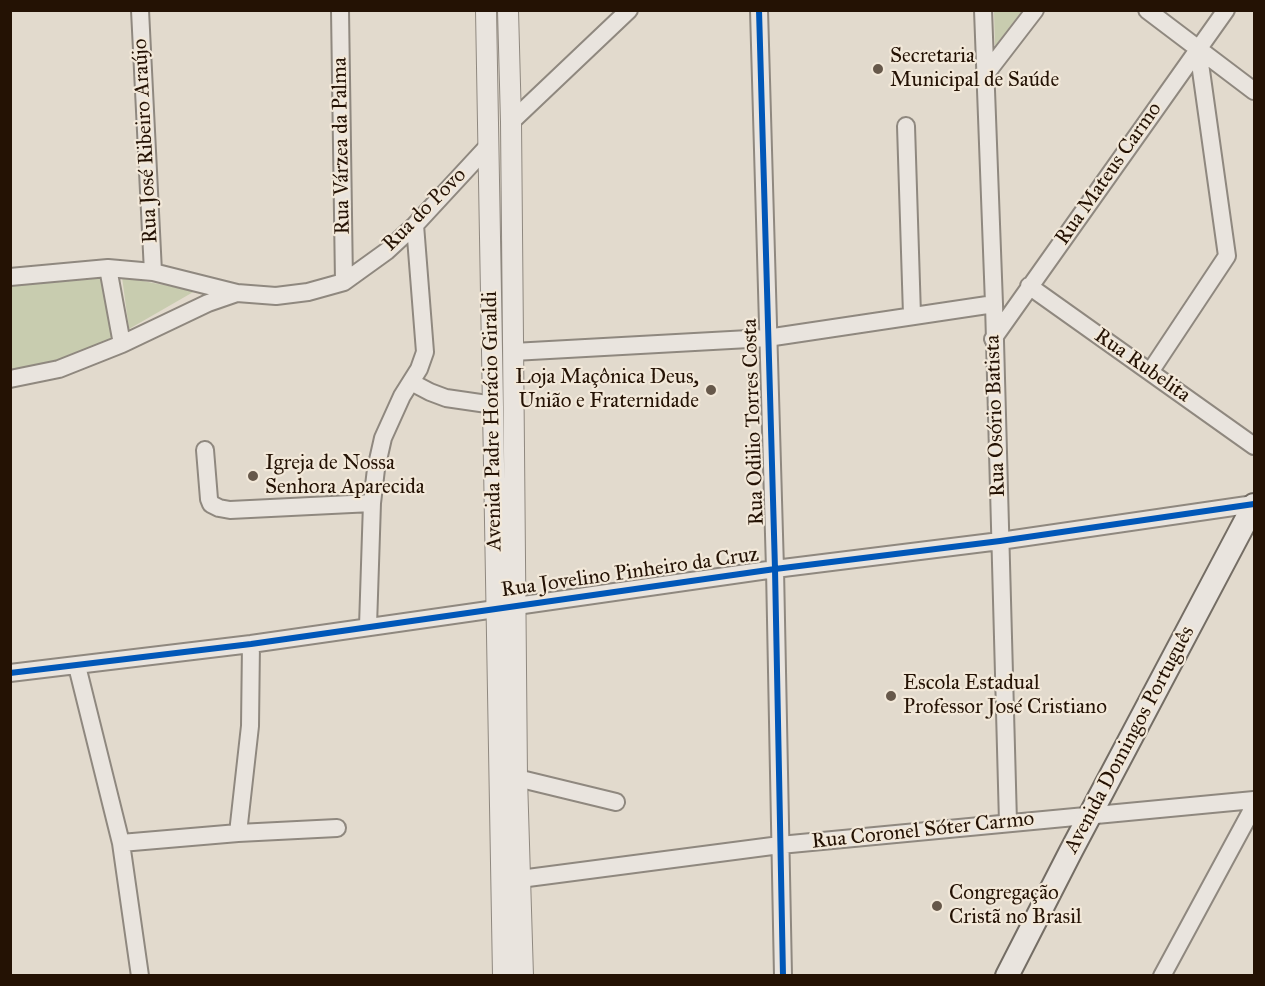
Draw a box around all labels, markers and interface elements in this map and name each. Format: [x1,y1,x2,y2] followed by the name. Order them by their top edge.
[128,38,164,244] street label: Rua José Ribeiro Araújo
[890,44,1059,94] place label: Secretaria Municipal de Saúde
[328,57,356,235] street label: Rua Várzea da Palma
[871,62,885,76] marker: Secretaria Municipal de Saúde
[1050,98,1168,250] street label: Rua Mateus Carmo
[378,163,472,257] street label: Rua do Povo
[478,291,508,551] street label: Avenida Padre Horácio Giraldi
[738,318,770,526] street label: Rua Odilio Torres Costa
[1089,324,1195,408] street label: Rua Rubelita
[981,334,1011,498] street label: Rua Osório Batista
[515,365,699,415] place label: Loja Maçônica Deus, União e Fraternidade
[704,383,718,397] marker: Loja Maçônica Deus, União e Fraternidade
[265,451,425,501] place label: Igreja de Nossa Senhora Aparecida
[246,469,260,483] marker: Igreja de Nossa Senhora Aparecida
[500,542,760,604] street label: Rua Jovelino Pinheiro da Cruz
[1059,622,1201,858] street label: Avenida Domingos Português
[903,671,1107,721] place label: Escola Estadual Professor José Cristiano
[884,689,898,703] marker: Escola Estadual Professor José Cristiano
[810,807,1036,855] street label: Rua Coronel Sóter Carmo
[949,881,1082,931] place label: Congregação Cristã no Brasil
[930,899,944,913] marker: Congregação Cristã no Brasil

